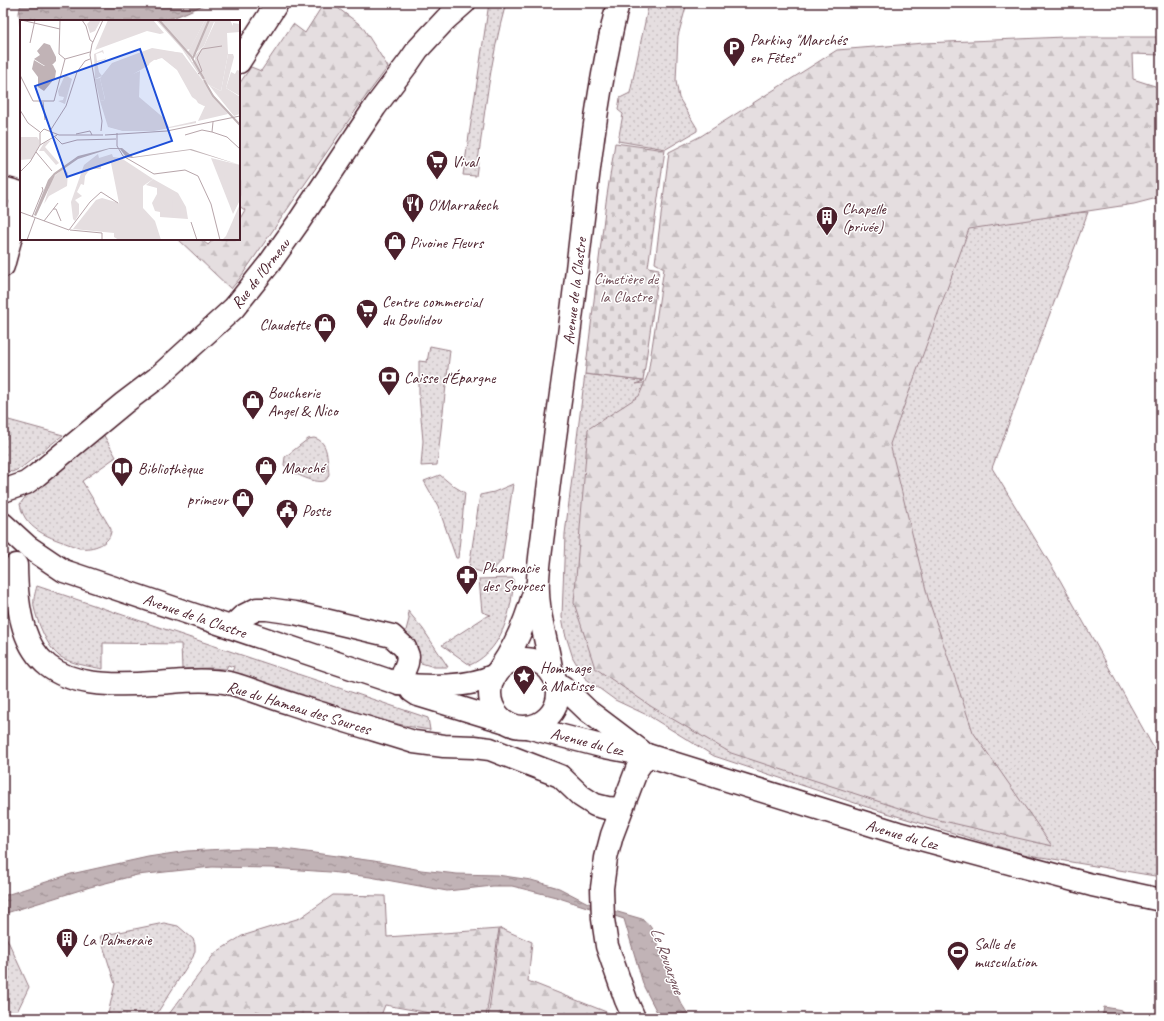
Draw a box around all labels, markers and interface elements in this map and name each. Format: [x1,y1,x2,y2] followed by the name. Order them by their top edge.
[20,20,240,240] inset map
[750,30,848,68] place label: Parking "Marchés en Fêtes"
[721,35,747,68] parking icon: Parking "Marchés en Fêtes"
[424,148,450,181] supermarket icon: Vival
[452,152,481,172] place label: Vival
[400,191,426,224] restaurant icon: O'Marrakech
[428,195,499,215] place label: O'Marrakech
[842,199,888,237] place label: Chapelle (privée)
[814,204,840,237] building icon: Chapelle (privée)
[382,229,408,262] shop icon: Pivoine Fleurs
[227,233,295,313] street label: Rue de l'Ormeau
[410,233,485,253] place label: Pivoine Fleurs
[559,235,592,346] street label: Avenue de la Clastre
[594,269,660,307] park label: Cimetière de la Clastre
[382,292,484,330] place label: Centre commercial du Boulidou
[354,297,380,330] supermarket icon: Centre commercial du Boulidou
[312,311,338,344] shop icon: Claudette
[259,315,312,335] place label: Claudette
[376,364,402,397] bank icon: Caisse d'Épargne
[404,368,497,388] place label: Caisse d'Épargne
[268,383,340,421] place label: Boucherie Angel & Nico
[240,388,266,421] shop icon: Boucherie Angel & Nico
[253,454,279,487] shop icon: Marché
[109,455,135,488] library icon: Bibliothèque
[282,458,327,478] place label: Marché
[138,459,204,479] place label: Bibliothèque
[230,486,256,519] shop icon: primeur
[187,490,230,510] place label: primeur
[274,497,300,530] public building icon: Poste
[302,501,332,521] place label: Poste
[482,558,546,596] place label: Pharmacie des Sources
[454,563,480,596] pharmacy icon: Pharmacie des Sources
[141,589,250,643] street label: Avenue de la Clastre
[540,658,596,696] place label: Hommage à Matisse
[511,663,537,696] place icon: Hommage à Matisse
[225,677,374,740] street label: Rue du Hameau des Sources
[549,723,627,761] street label: Avenue du Lez
[864,815,942,855] street label: Avenue du Lez
[646,924,690,999] water label: Le Rouargue
[54,926,80,959] building icon: La Palmeraie
[82,930,153,950] place label: La Palmeraie
[974,934,1037,972] place label: Salle de musculation
[945,939,971,972] sports icon: Salle de musculation

